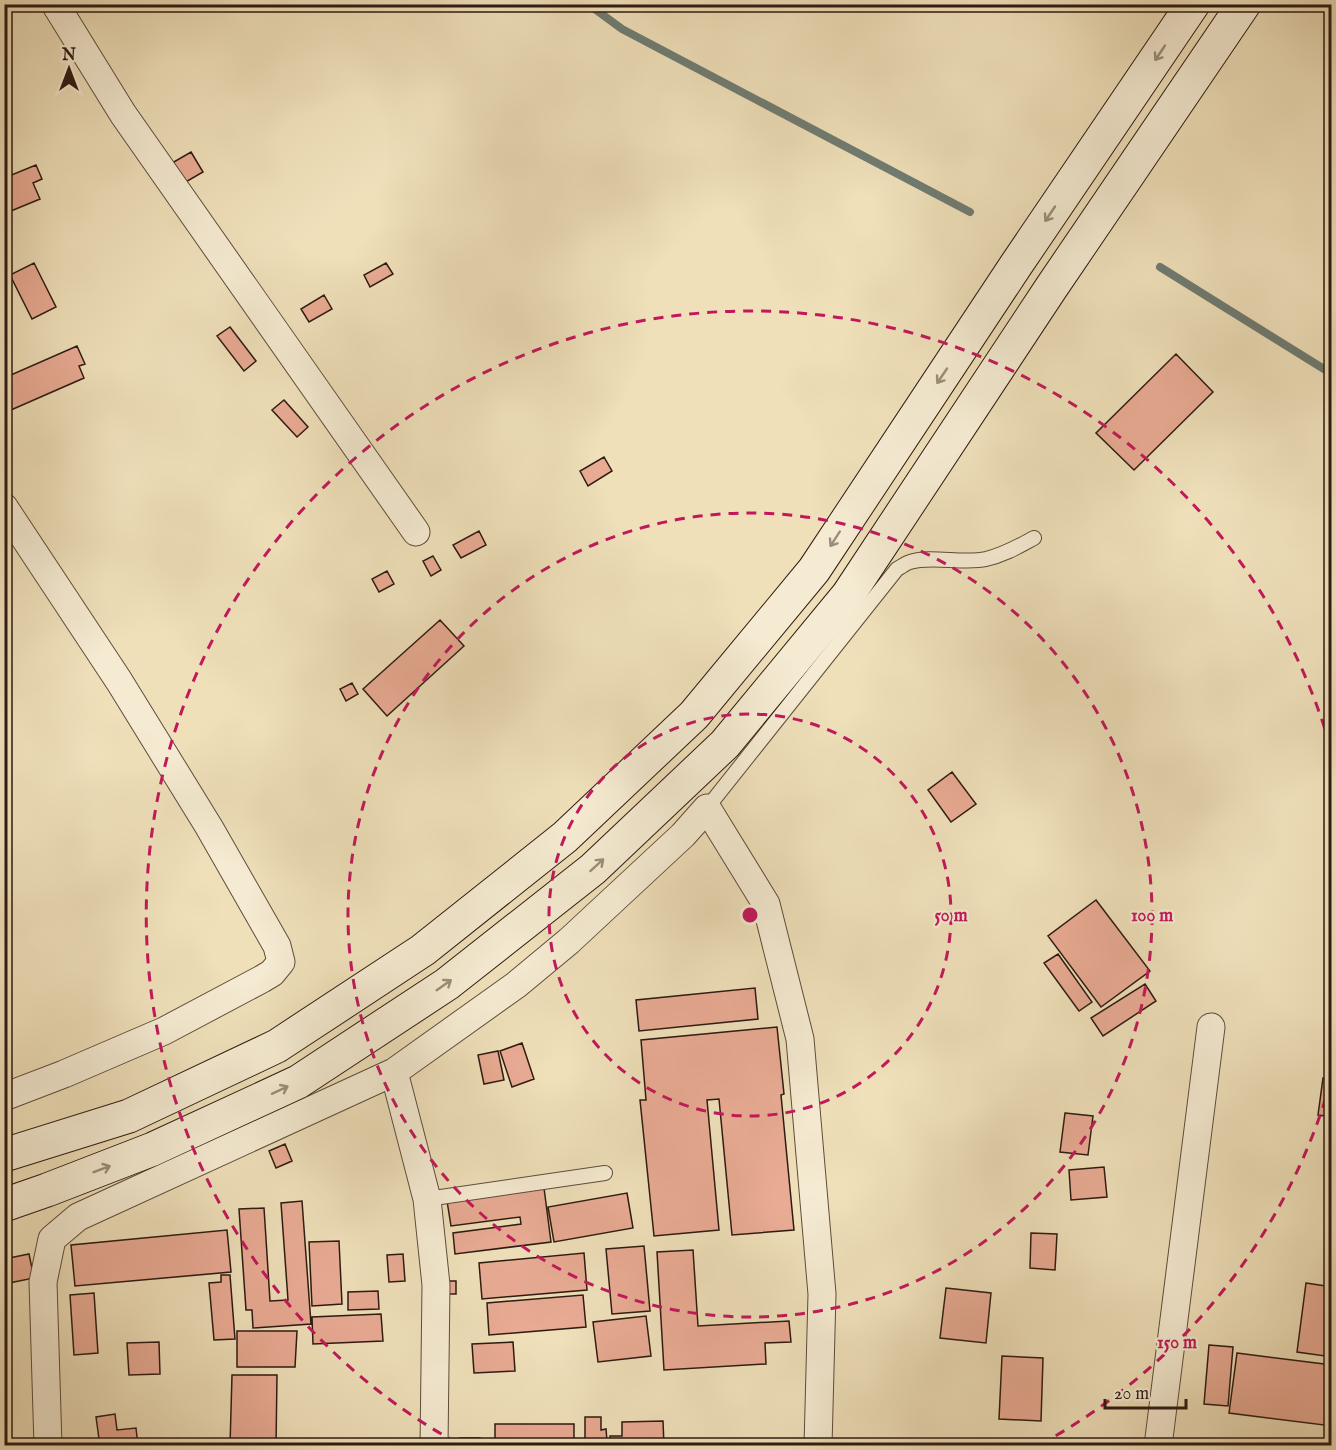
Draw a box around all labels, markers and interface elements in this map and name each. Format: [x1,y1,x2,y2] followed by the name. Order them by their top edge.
[39,39,99,99] north arrow
[1154,44,1166,61] one-way arrow
[61,46,76,66] text: N
[1044,205,1056,222] one-way arrow
[935,367,947,384] one-way arrow
[828,530,840,547] one-way arrow
[589,858,604,872] one-way arrow
[740,905,760,925] centre of rings
[934,905,968,928] text: 50 m
[1131,905,1173,928] text: 100 m
[435,979,452,991] one-way arrow
[270,1084,288,1096] one-way arrow
[92,1163,110,1174] one-way arrow
[1157,1332,1197,1355] text: 150 m
[1105,1372,1186,1410] scale bar
[1114,1383,1149,1406] text: 20 m

